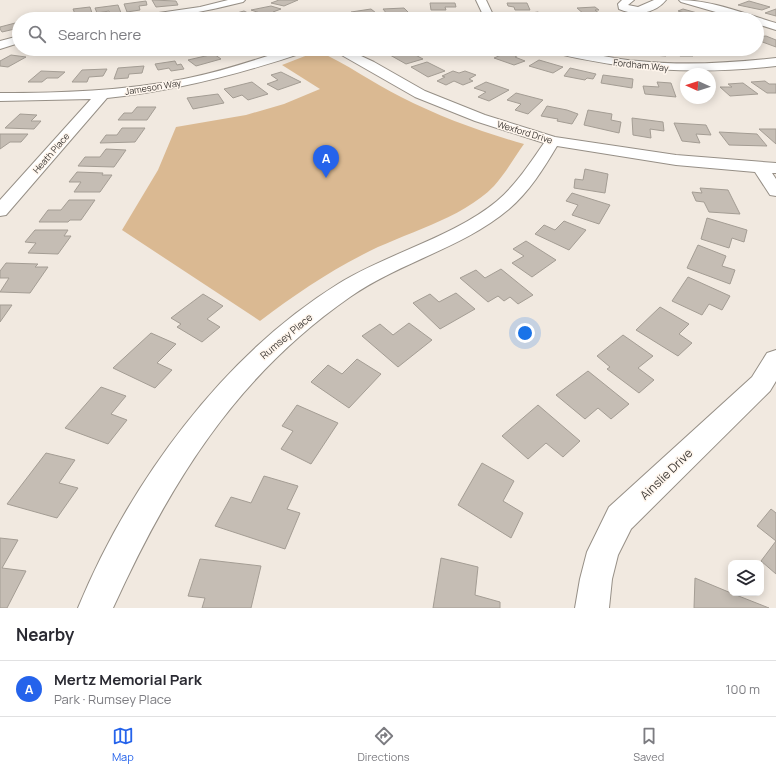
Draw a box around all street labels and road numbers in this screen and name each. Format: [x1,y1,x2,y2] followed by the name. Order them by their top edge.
[613,56,670,74] street label: Fordham Way
[124,76,182,98] street label: Jameson Way
[496,117,554,147] street label: Wexford Drive
[30,130,72,176] street label: Heath Place
[257,310,315,362] street label: Rumsey Place
[636,445,696,503] street label: Ainslie Drive

